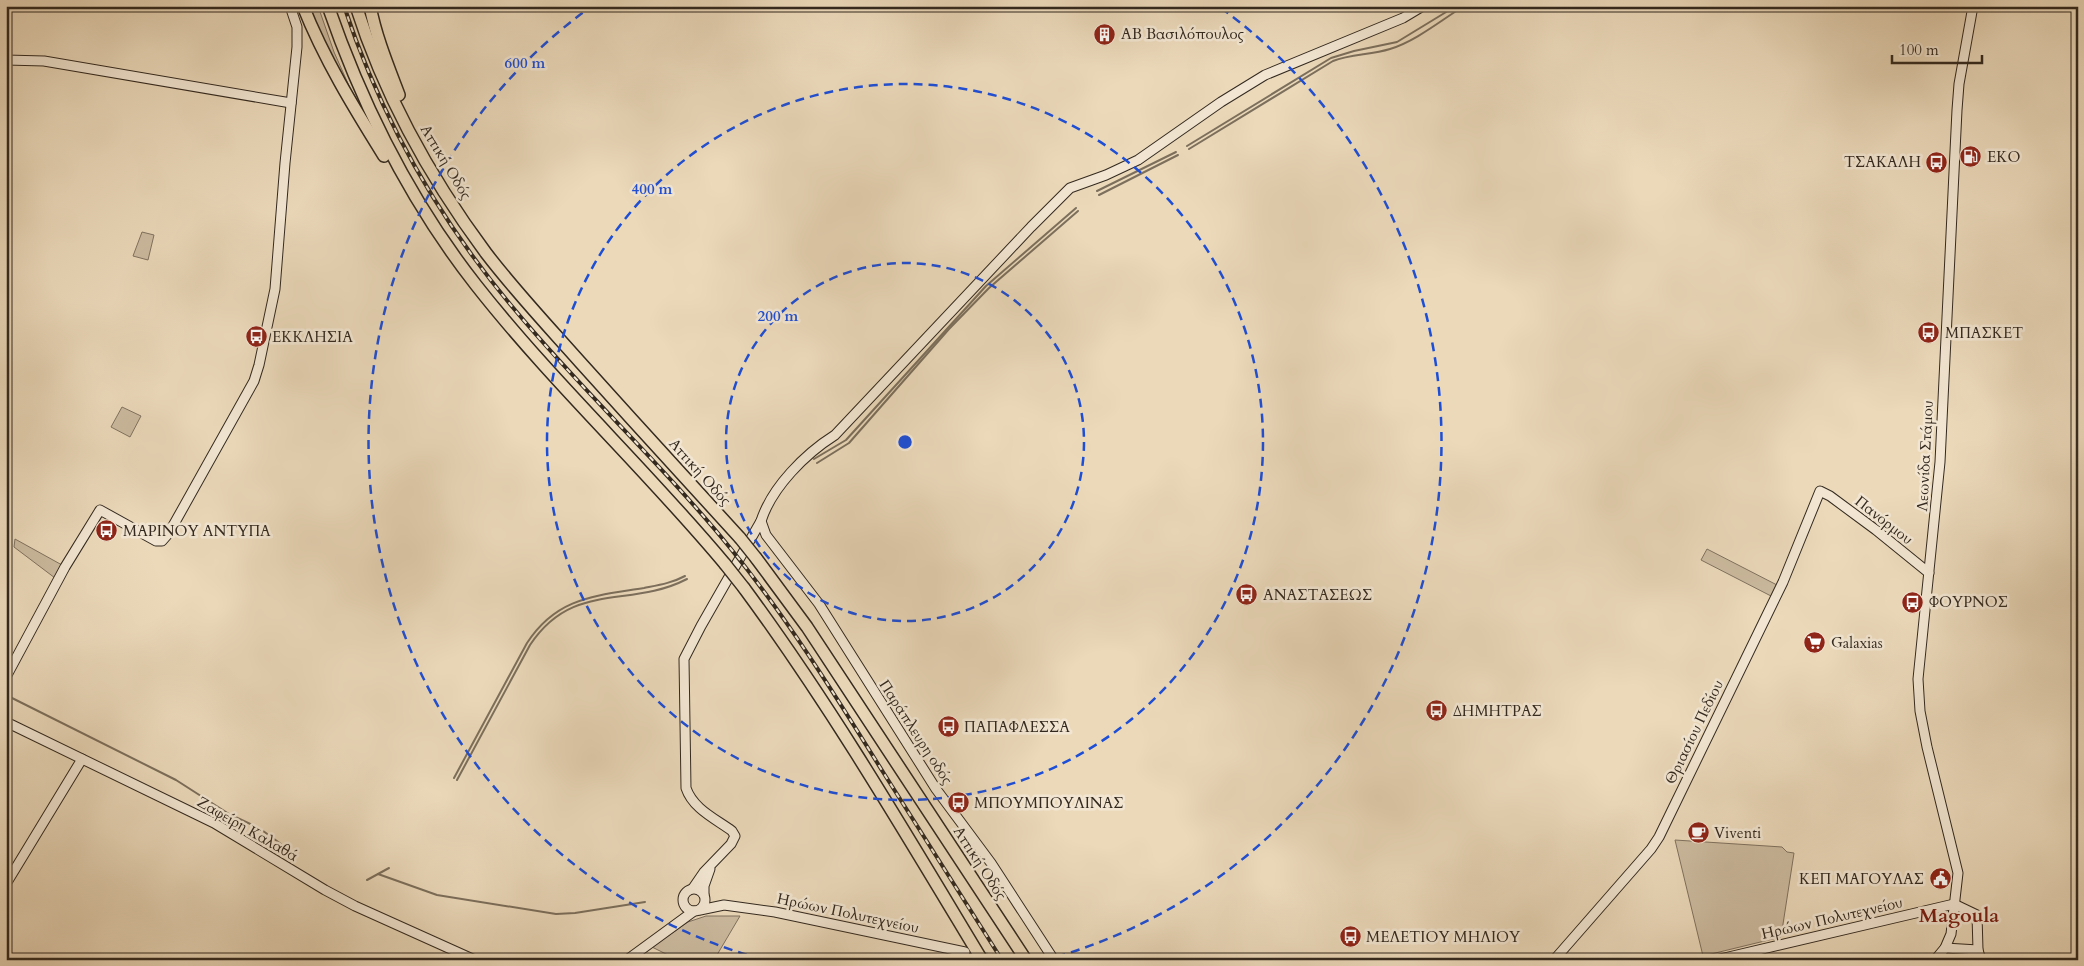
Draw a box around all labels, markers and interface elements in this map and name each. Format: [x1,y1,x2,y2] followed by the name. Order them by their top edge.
[1093,22,1117,46] building icon: ΑΒ Βασιλόπουλος
[1121,24,1245,44] place label: ΑΒ Βασιλόπουλος
[1892,32,1982,64] scale bar
[1899,40,1939,60] text: 100 m
[505,53,546,73] text: 600 m
[416,121,477,204] street label: Αττική Οδός
[1959,145,1983,169] fuel station icon: EKO
[1987,147,2020,167] place label: EKO
[1925,150,1949,174] bus stop icon: ΤΣΑΚΑΛΗ
[1844,152,1921,172] place label: ΤΣΑΚΑΛΗ
[632,179,673,199] text: 400 m
[758,306,799,326] text: 200 m
[1917,321,1941,345] bus stop icon: ΜΠΑΣΚΕΤ
[1945,323,2023,343] place label: ΜΠΑΣΚΕΤ
[244,325,268,349] bus stop icon: ΕΚΚΛΗΣΙΑ
[272,327,353,347] place label: ΕΚΚΛΗΣΙΑ
[1912,400,1938,512] street label: Λεωνίδα Στάμου
[896,433,914,451] centre of rings
[664,434,736,510] street label: Αττική Οδός
[1851,491,1917,549] street label: Πανόρμου
[95,519,119,543] bus stop icon: ΜΑΡΙΝΟΥ ΑΝΤΥΠΑ
[123,521,271,541] place label: ΜΑΡΙΝΟΥ ΑΝΤΥΠΑ
[1235,583,1259,607] bus stop icon: ΑΝΑΣΤΑΣΕΩΣ
[1263,585,1372,605] place label: ΑΝΑΣΤΑΣΕΩΣ
[1901,590,1925,614] bus stop icon: ΦΟΥΡΝΟΣ
[1929,592,2008,612] place label: ΦΟΥΡΝΟΣ
[1803,631,1827,655] supermarket icon: Galaxias
[1831,633,1883,653] place label: Galaxias
[875,676,958,789] street label: Παράπλευρη οδός
[1660,676,1728,788] street label: Θριασίου Πεδίου
[1425,699,1449,723] bus stop icon: ΔΗΜΗΤΡΑΣ
[1453,701,1542,721] place label: ΔΗΜΗΤΡΑΣ
[936,715,960,739] bus stop icon: ΠΑΠΑΦΛΕΣΣΑ
[964,717,1070,737] place label: ΠΑΠΑΦΛΕΣΣΑ
[946,791,970,815] bus stop icon: ΜΠΟΥΜΠΟΥΛΙΝΑΣ
[194,792,302,866] street label: Ζαφείρη Καλαθά
[974,793,1124,813] place label: ΜΠΟΥΜΠΟΥΛΙΝΑΣ
[1686,821,1710,845] cafe icon: Viventi
[949,822,1012,904] street label: Αττική Οδός
[1714,823,1761,843] place label: Viventi
[1928,867,1952,891] public building icon: ΚΕΠ ΜΑΓΟΥΛΑΣ
[1799,869,1924,889] place label: ΚΕΠ ΜΑΓΟΥΛΑΣ
[775,888,921,938] street label: Ηρώων Πολυτεχνείου
[1759,892,1905,944] street label: Ηρώων Πολυτεχνείου
[1919,902,1999,929] district label: Magoula
[1338,925,1362,949] bus stop icon: ΜΕΛΕΤΙΟΥ ΜΗΛΙΟΥ
[1366,927,1521,947] place label: ΜΕΛΕΤΙΟΥ ΜΗΛΙΟΥ

